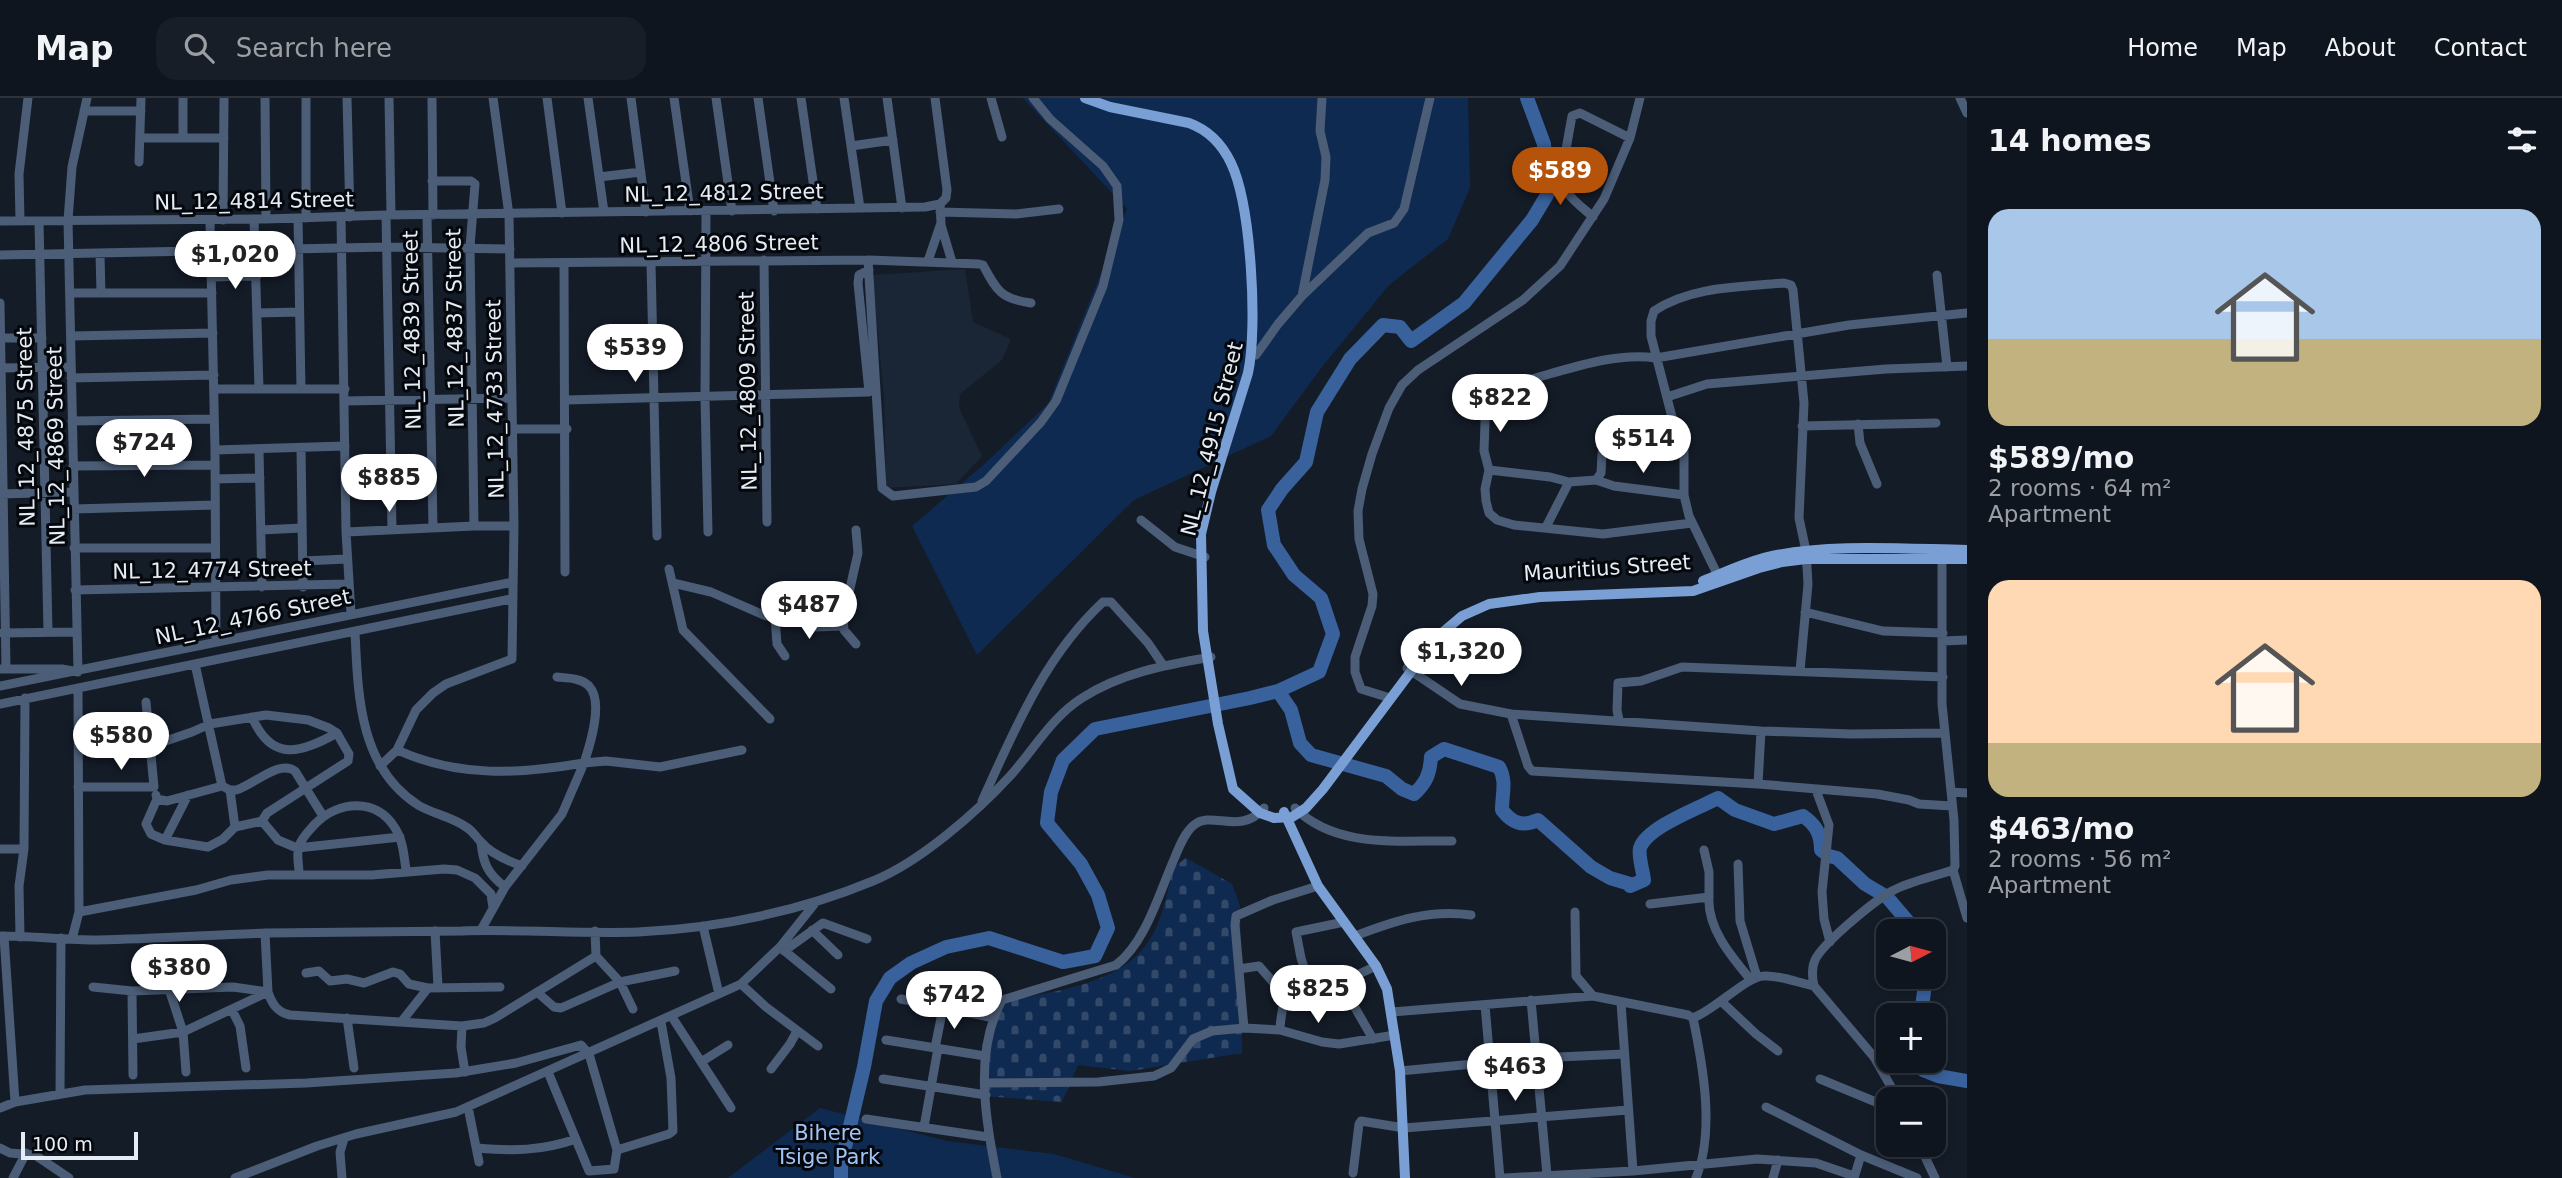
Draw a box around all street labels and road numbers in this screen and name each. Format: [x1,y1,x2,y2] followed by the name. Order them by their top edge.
[624,179,824,208] street label: NL_12_4812 Street
[154,187,354,216] street label: NL_12_4814 Street
[441,228,470,428] street label: NL_12_4837 Street
[398,230,427,430] street label: NL_12_4839 Street
[619,230,819,259] street label: NL_12_4806 Street
[734,291,763,491] street label: NL_12_4809 Street
[481,299,510,499] street label: NL_12_4733 Street
[12,327,41,527] street label: NL_12_4875 Street
[1176,340,1249,539] street label: NL_12_4915 Street
[42,346,71,546] street label: NL_12_4869 Street
[1523,550,1691,586] street label: Mauritius Street
[112,556,312,585] street label: NL_12_4774 Street
[153,585,353,650] street label: NL_12_4766 Street

